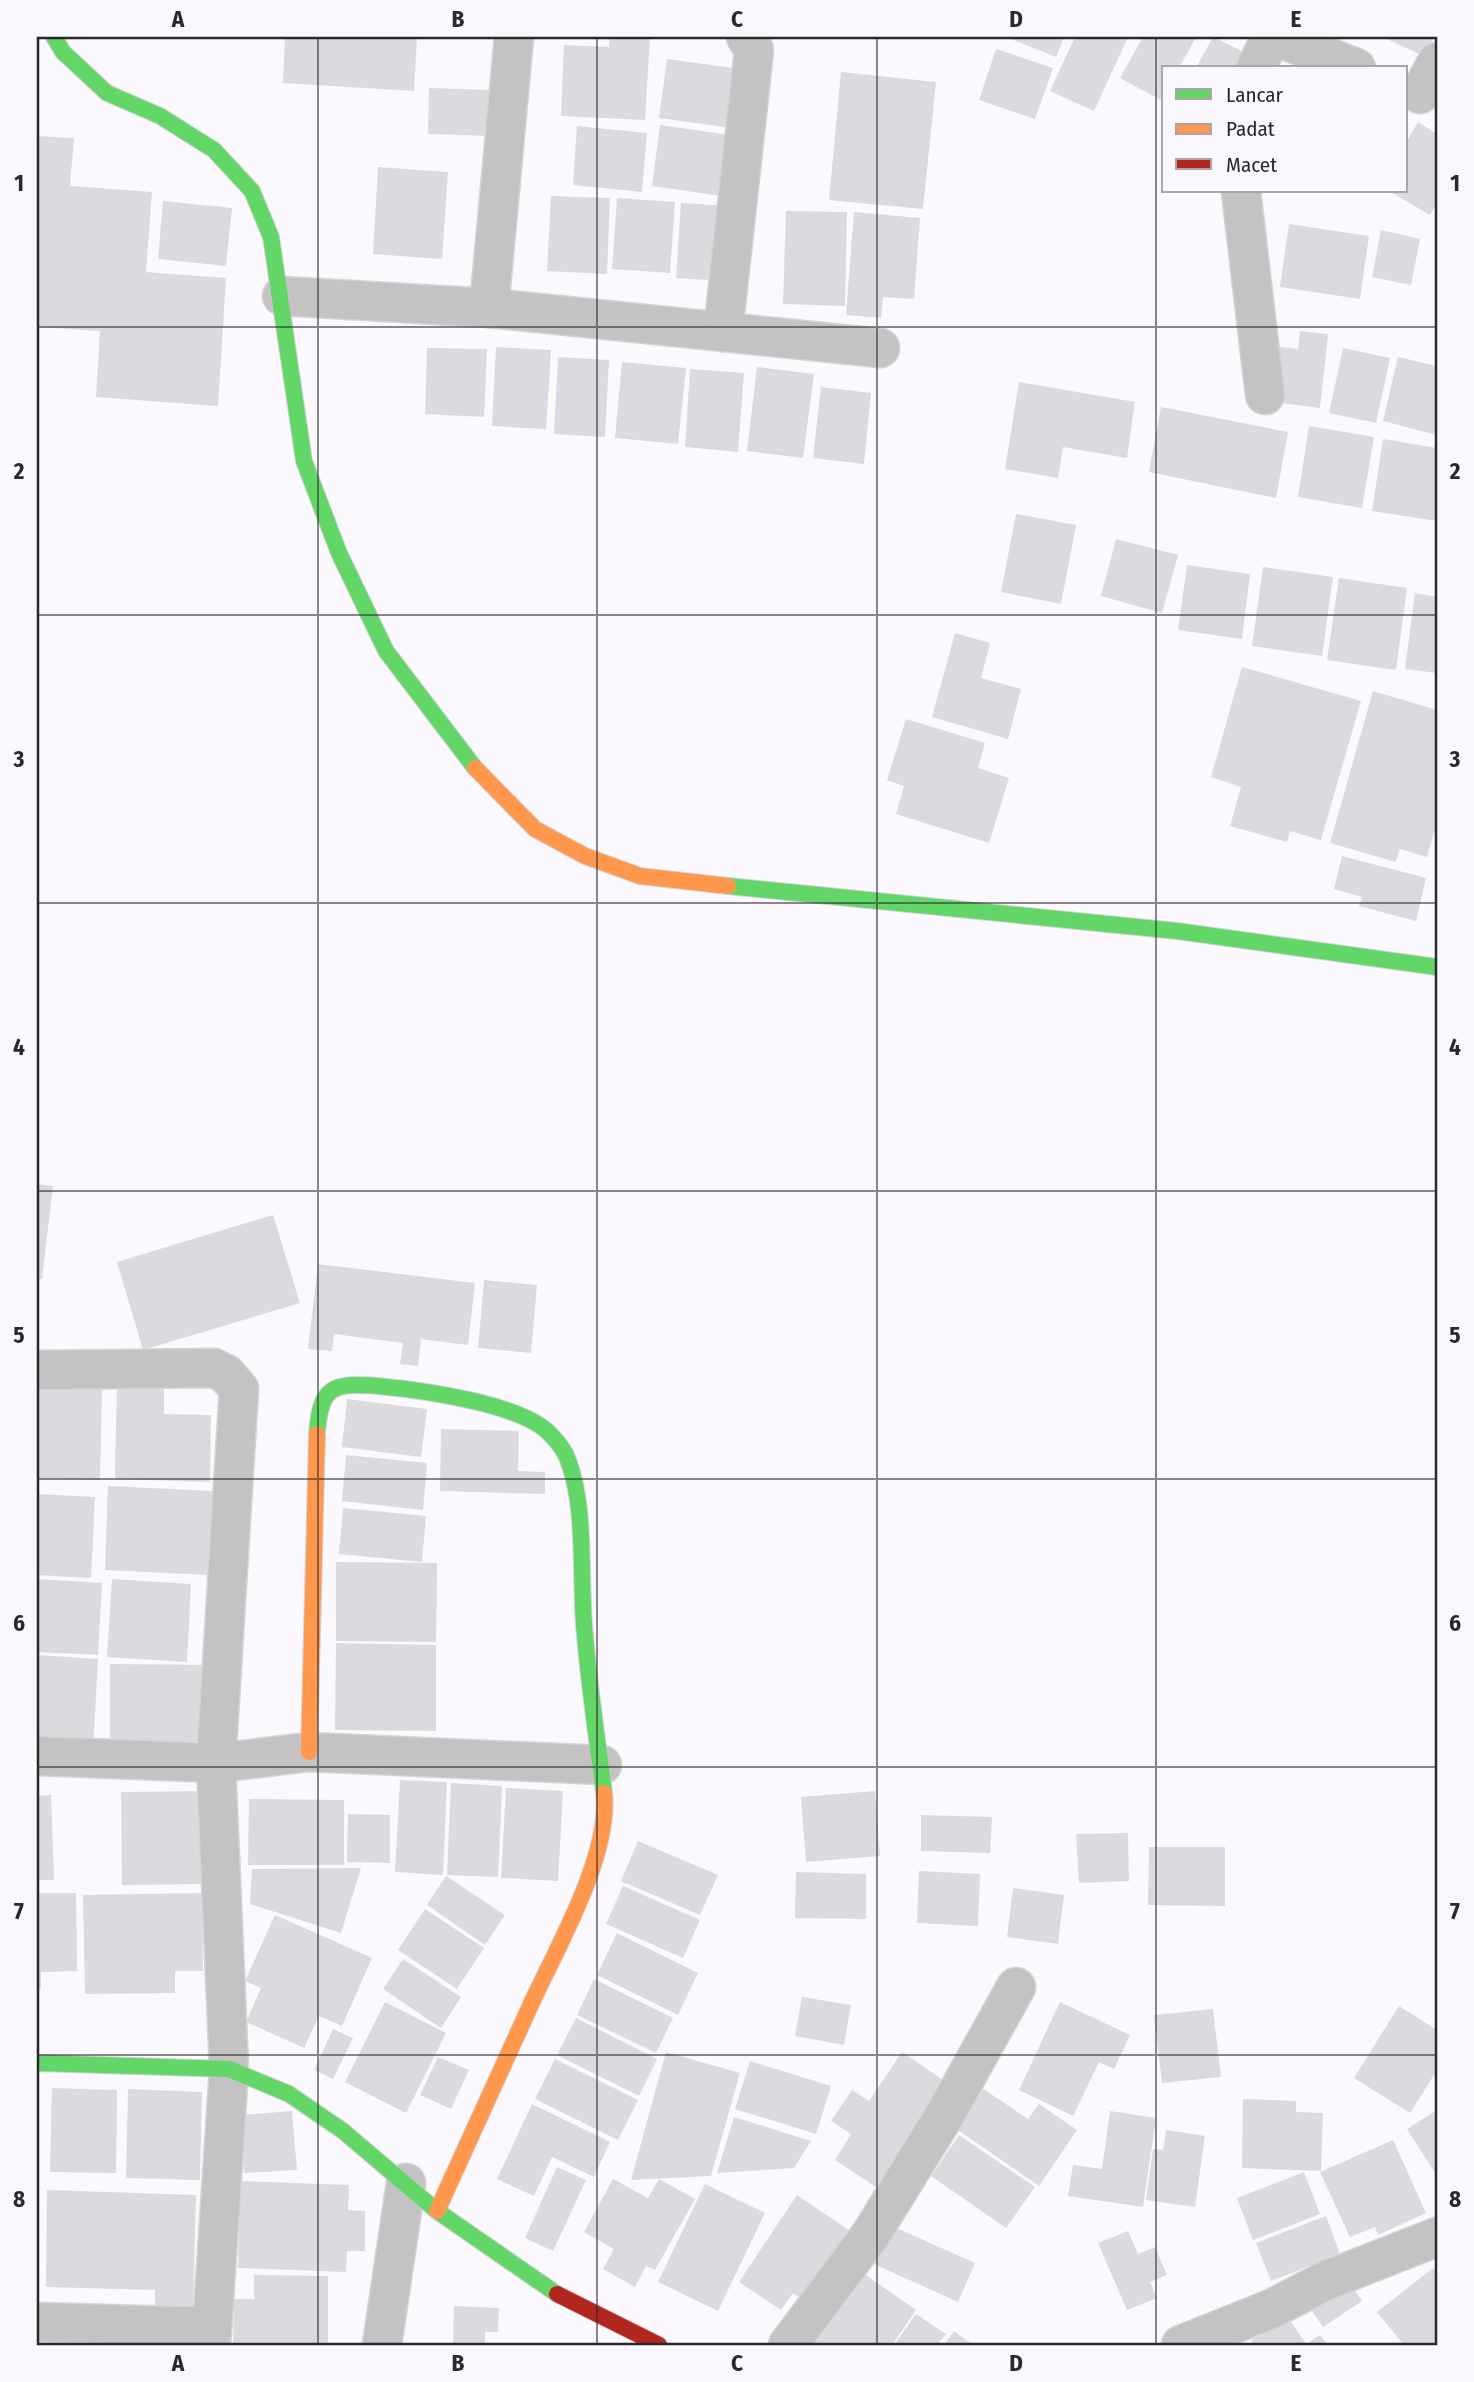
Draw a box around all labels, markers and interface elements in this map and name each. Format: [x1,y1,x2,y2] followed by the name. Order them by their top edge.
[171,5,185,33] text: A
[452,5,465,33] text: B
[731,5,743,33] text: C
[1009,5,1023,33] text: D
[1291,5,1302,33] text: E
[1162,66,1408,192] legend
[1226,82,1284,108] text: Lancar
[1226,116,1275,142] text: Padat
[1226,152,1277,178] text: Macet
[14,169,24,197] text: 1
[1450,169,1460,197] text: 1
[13,457,25,485] text: 2
[1449,457,1461,485] text: 2
[13,745,25,773] text: 3
[1449,745,1461,773] text: 3
[13,1033,25,1061] text: 4
[1449,1033,1461,1061] text: 4
[13,1321,25,1349] text: 5
[1449,1321,1461,1349] text: 5
[13,1609,25,1637] text: 6
[1449,1609,1461,1637] text: 6
[14,1897,24,1925] text: 7
[1450,1897,1460,1925] text: 7
[13,2185,25,2213] text: 8
[1449,2185,1461,2213] text: 8
[171,2349,185,2377] text: A
[452,2349,465,2377] text: B
[731,2349,743,2377] text: C
[1009,2349,1023,2377] text: D
[1291,2349,1302,2377] text: E

